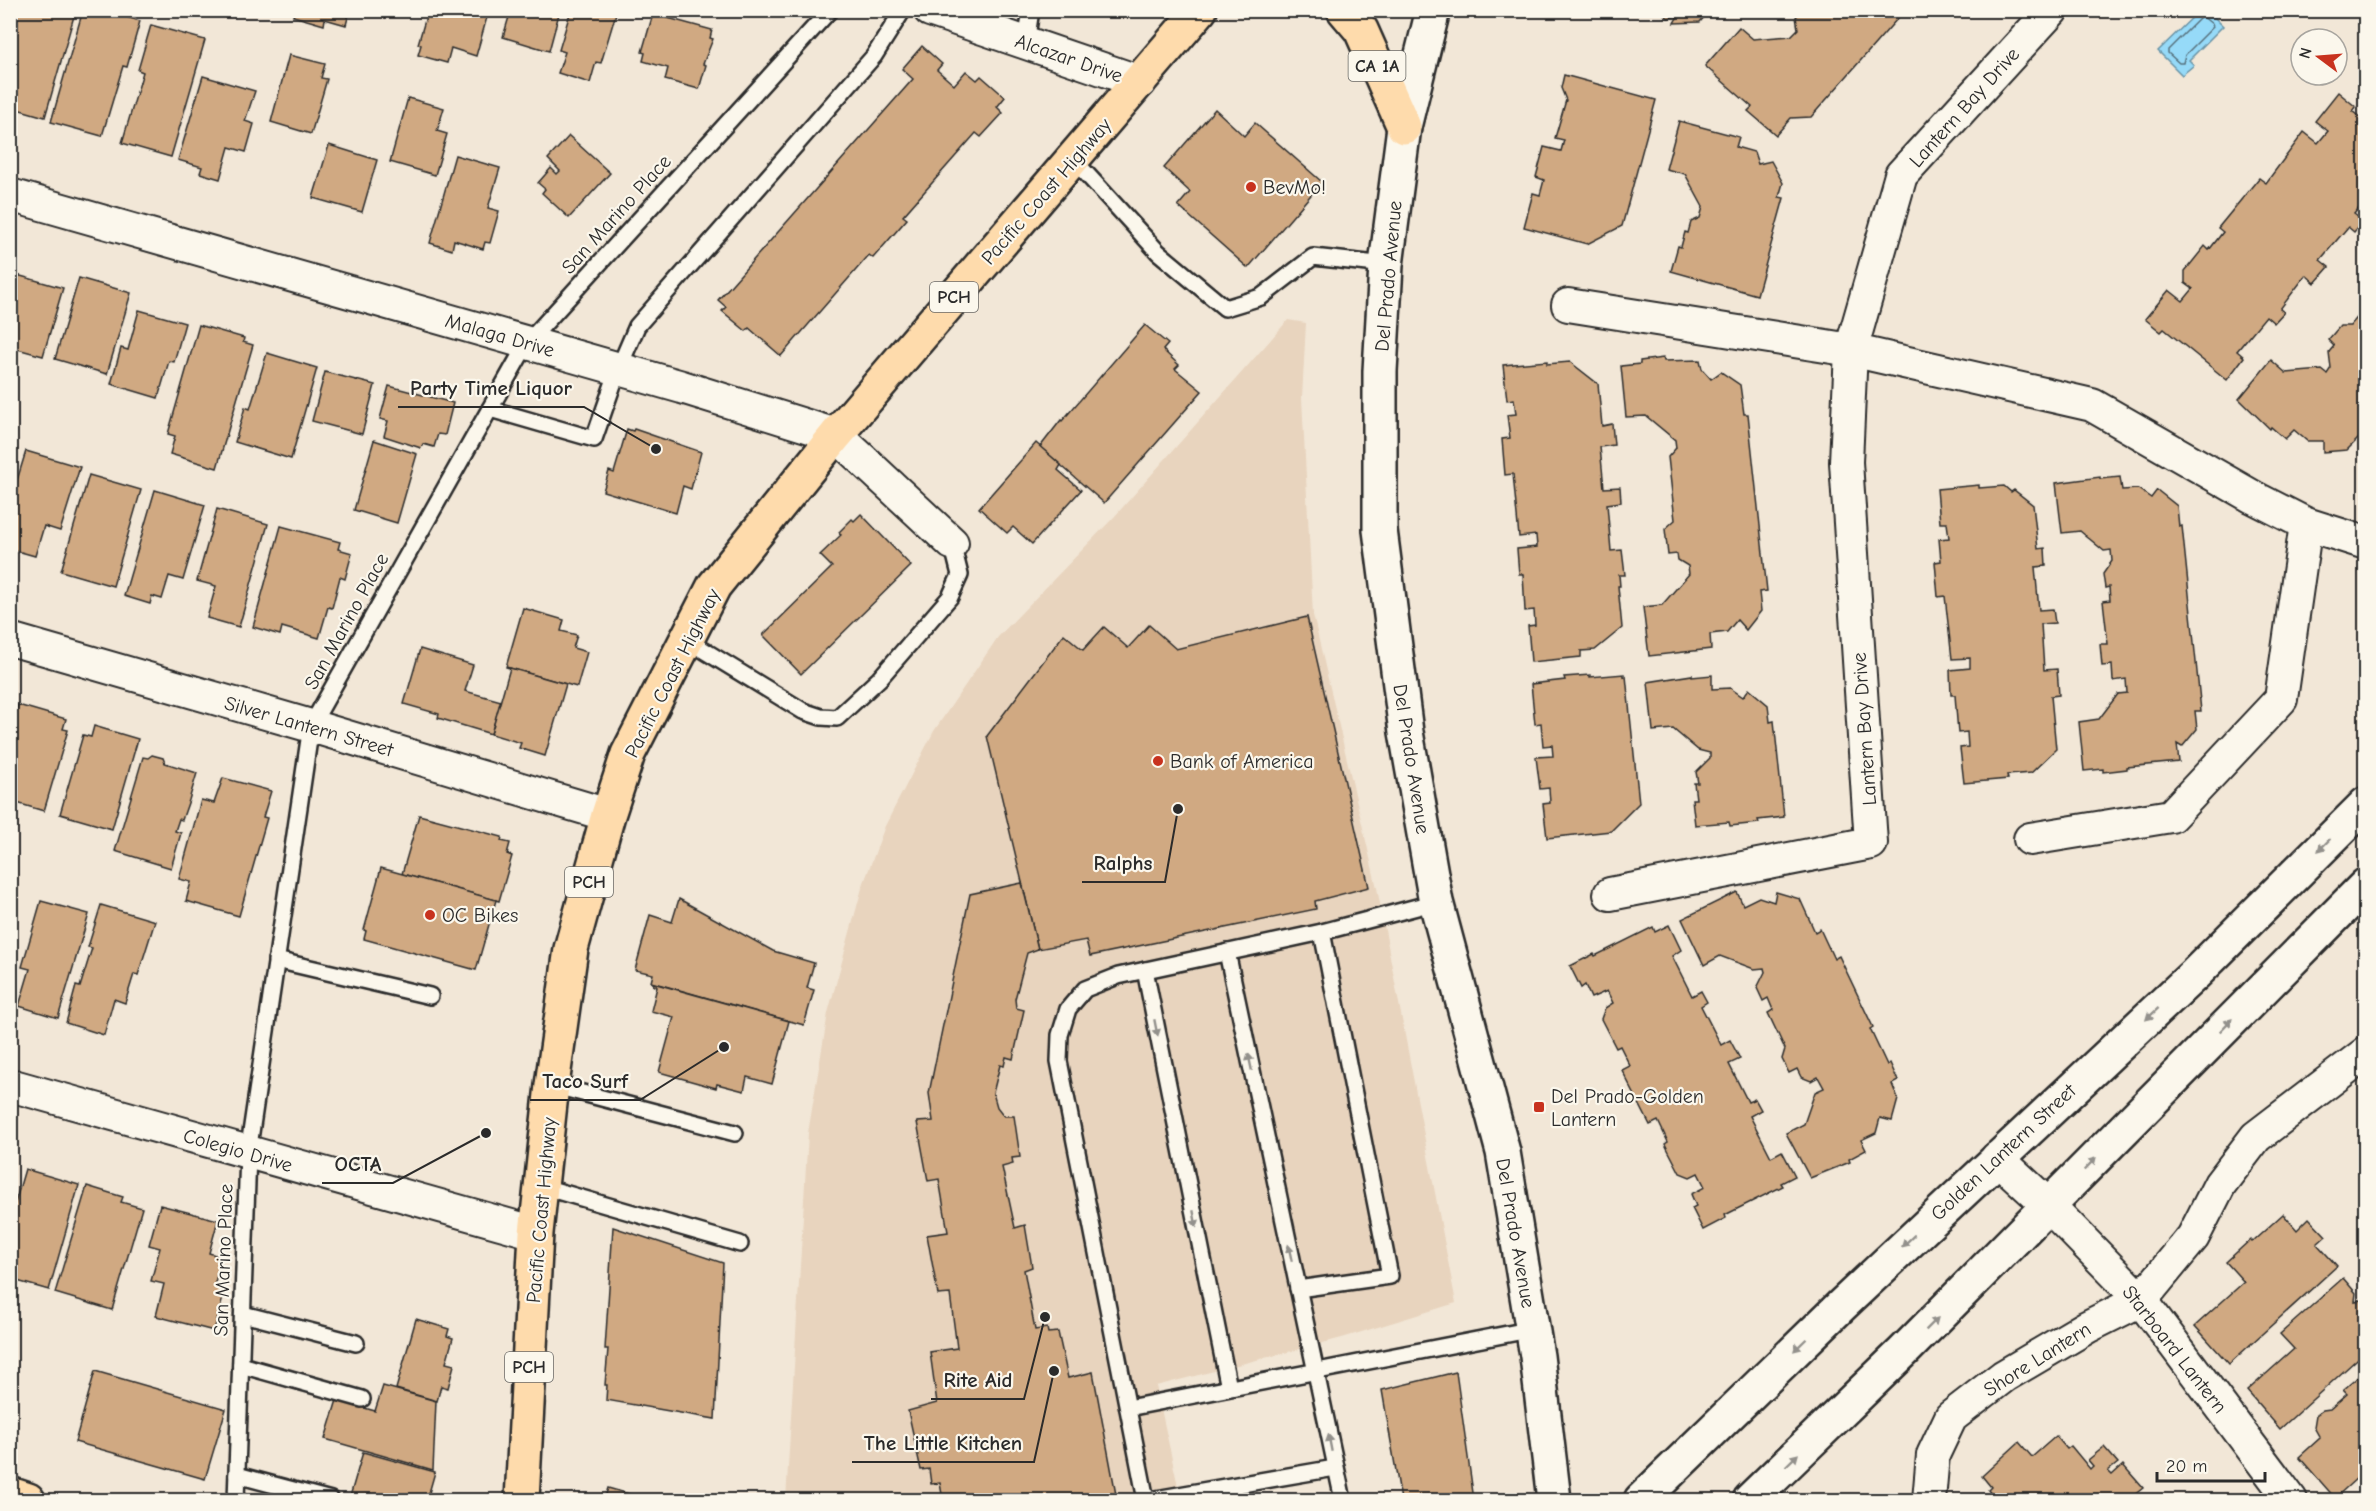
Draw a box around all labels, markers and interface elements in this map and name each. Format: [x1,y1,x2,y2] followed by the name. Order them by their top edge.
[2289,27,2349,87] north arrow
[1012,29,1126,88] street label: Alcazar Drive
[1905,43,2024,172] street label: Lantern Bay Drive
[2295,46,2316,61] text: N
[1348,51,1406,81] road number: CA 1A
[977,113,1116,269] street label: Pacific Coast Highway
[557,150,676,279] street label: San Marino Place
[1263,176,1326,199] place label: BevMo!
[1244,180,1258,194] marker: BevMo!
[1370,200,1407,353] street label: Del Prado Avenue
[930,282,978,312] road number: PCH
[443,309,557,362] street label: Malaga Drive
[398,368,584,407] callout: Party Time Liquor
[410,376,573,400] text: Party Time Liquor
[299,549,393,694] street label: San Marino Place
[620,585,725,761] street label: Pacific Coast Highway
[1848,652,1881,806] street label: Lantern Bay Drive
[1388,682,1435,836] street label: Del Prado Avenue
[222,691,397,762] street label: Silver Lantern Street
[1170,750,1314,773] place label: Bank of America
[1151,754,1165,768] marker: Bank of America
[2317,838,2331,853] one-way arrow
[1082,843,1165,882] callout: Ralphs
[1094,851,1152,875] text: Ralphs
[565,867,613,897] road number: PCH
[442,904,518,927] place label: OC Bikes
[423,908,437,922] marker: OC Bikes
[2145,1006,2159,1020] one-way arrow
[2219,1017,2233,1032] one-way arrow
[1152,1018,1161,1037] one-way arrow
[1245,1052,1254,1071] one-way arrow
[530,1061,640,1100] callout: Taco Surf
[542,1069,629,1093] text: Taco Surf
[1926,1078,2081,1225] street label: Golden Lantern Street
[1551,1085,1704,1131] place label: Del Prado-Golden Lantern
[1532,1100,1546,1114] marker: Del Prado-Golden Lantern
[522,1116,561,1304] street label: Pacific Coast Highway
[181,1124,295,1177] street label: Colegio Drive
[322,1144,393,1183] callout: OCTA
[335,1152,382,1176] text: OCTA
[1491,1156,1540,1310] street label: Del Prado Avenue
[2082,1158,2096,1172] one-way arrow
[209,1183,238,1337] street label: San Marino Place
[1191,1209,1200,1228] one-way arrow
[1902,1234,1916,1248] one-way arrow
[1285,1243,1294,1262] one-way arrow
[2118,1281,2232,1418] street label: Starboard Lantern
[1924,1317,1938,1331] one-way arrow
[1980,1317,2095,1401] street label: Shore Lantern
[1793,1338,1807,1352] one-way arrow
[505,1352,553,1382] road number: PCH
[931,1360,1024,1399] callout: Rite Aid
[943,1368,1013,1392] text: Rite Aid
[852,1423,1034,1462] callout: The Little Kitchen
[864,1431,1022,1455] text: The Little Kitchen
[1325,1434,1334,1453] one-way arrow
[2157,1445,2265,1483] scale bar
[1785,1453,1800,1467] one-way arrow
[2166,1456,2207,1477] text: 20 m

